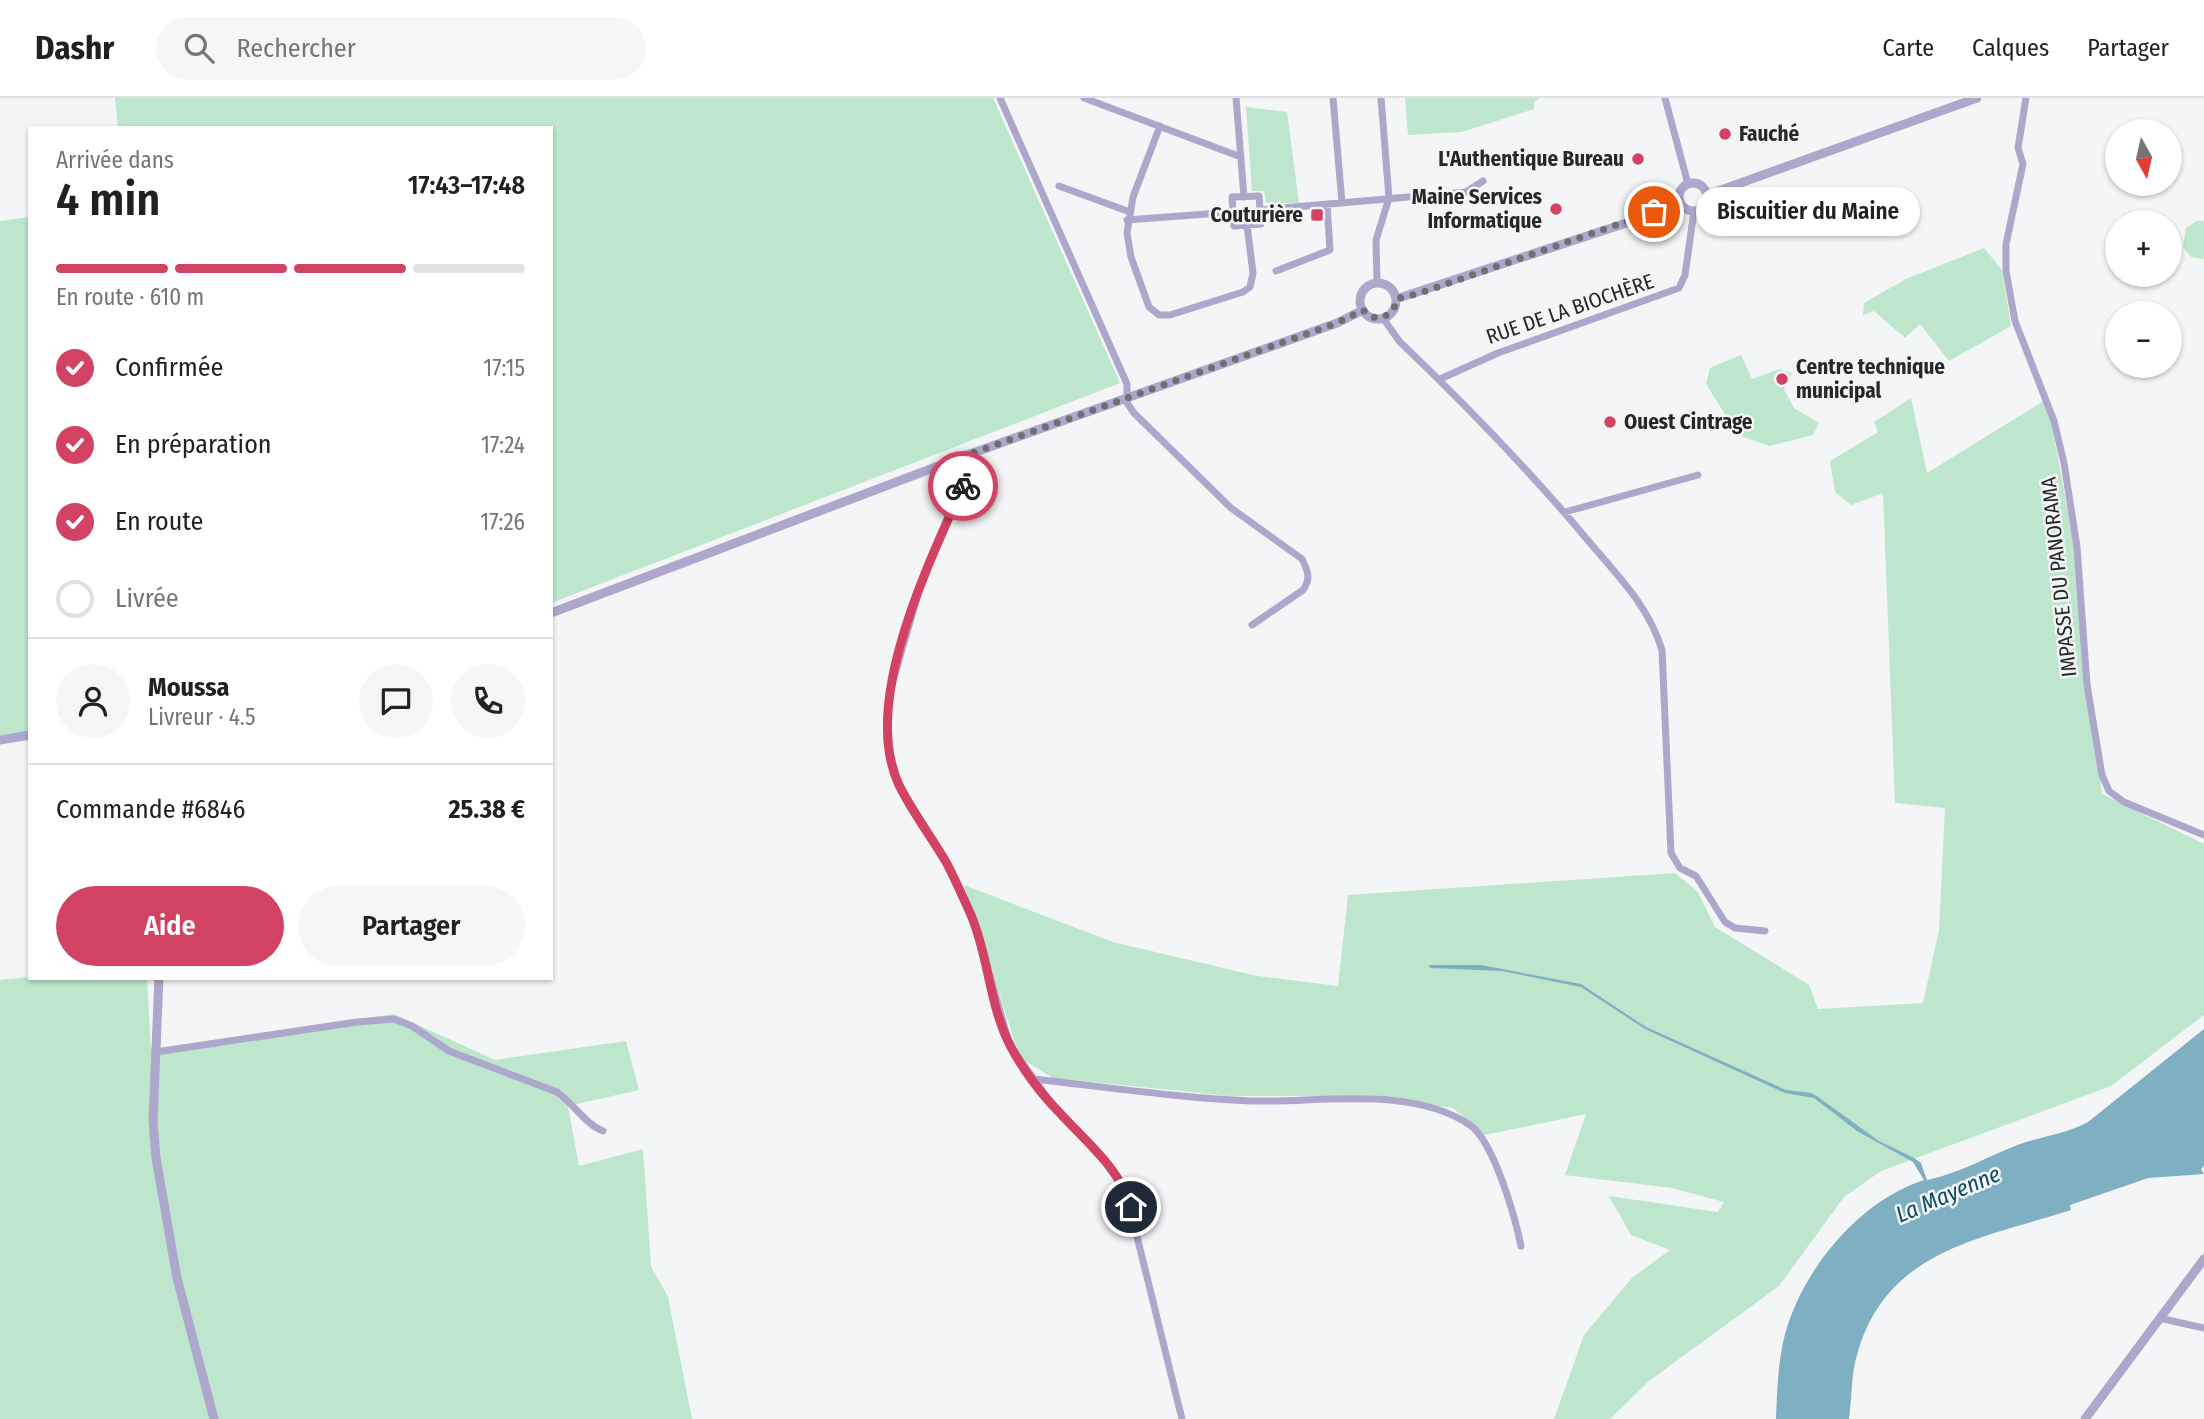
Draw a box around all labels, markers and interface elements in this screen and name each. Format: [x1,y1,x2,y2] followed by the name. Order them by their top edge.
[156,17,646,80] search box
[35,28,114,68] text: Dashr
[180,29,218,67] icon: search
[236,33,356,64] text: Rechercher
[1883,34,1934,62] text: Carte
[1972,34,2049,62] text: Calques
[2087,34,2169,62] text: Partager
[2105,119,2182,196] north arrow
[2105,119,2182,378] map controls
[1739,121,1799,147] place label: Fauché
[1717,126,1733,142] marker: Fauché
[56,146,174,174] text: Arrivée dans
[1438,146,1624,172] place label: L'Authentique Bureau
[1630,151,1646,167] marker: L'Authentique Bureau
[408,170,525,201] text: 17:43–17:48
[56,172,160,227] text: 4 min
[1624,182,1684,242] pin
[1412,184,1542,234] place label: Maine Services Informatique
[1696,188,1920,236] callout: Biscuitier du Maine
[1635,193,1673,231] icon: bag
[1717,197,1899,225] text: Biscuitier du Maine
[1548,201,1564,217] marker: Maine Services Informatique
[1210,202,1303,228] place label: Couturière
[1309,207,1325,223] marker: Couturière
[2105,210,2182,287] button: +
[1483,268,1657,350] street label: RUE DE LA BIOCHÈRE
[56,283,204,311] text: En route · 610 m
[2105,301,2182,378] button: −
[56,349,94,387] icon: check
[115,352,223,383] text: Confirmée
[483,354,525,382] text: 17:15
[1796,354,1945,404] place label: Centre technique municipal
[1774,371,1790,387] marker: Centre technique municipal
[1624,409,1753,435] place label: Ouest Cintrage
[1602,414,1618,430] marker: Ouest Cintrage
[56,426,94,464] icon: check
[115,429,272,460] text: En préparation
[481,431,525,459] text: 17:24
[928,451,998,521] courier
[944,467,982,505] icon: bike
[2036,476,2082,678] street label: IMPASSE DU PANORAMA
[56,503,94,541] icon: check
[115,506,203,537] text: En route
[480,508,525,536] text: 17:26
[115,583,179,614] text: Livrée
[56,664,130,738] button: person
[359,664,433,738] button: chat
[451,664,525,738] button: phone
[148,672,229,703] text: Moussa
[148,703,256,731] text: Livreur · 4.5
[56,794,245,825] text: Commande #6846
[448,794,525,825] text: 25.38 €
[56,886,284,966] button: Aide
[298,886,525,966] button: Partager
[1891,1159,2005,1229] water label: La Mayenne
[1101,1177,1161,1237] pin
[1112,1188,1150,1226] icon: home

